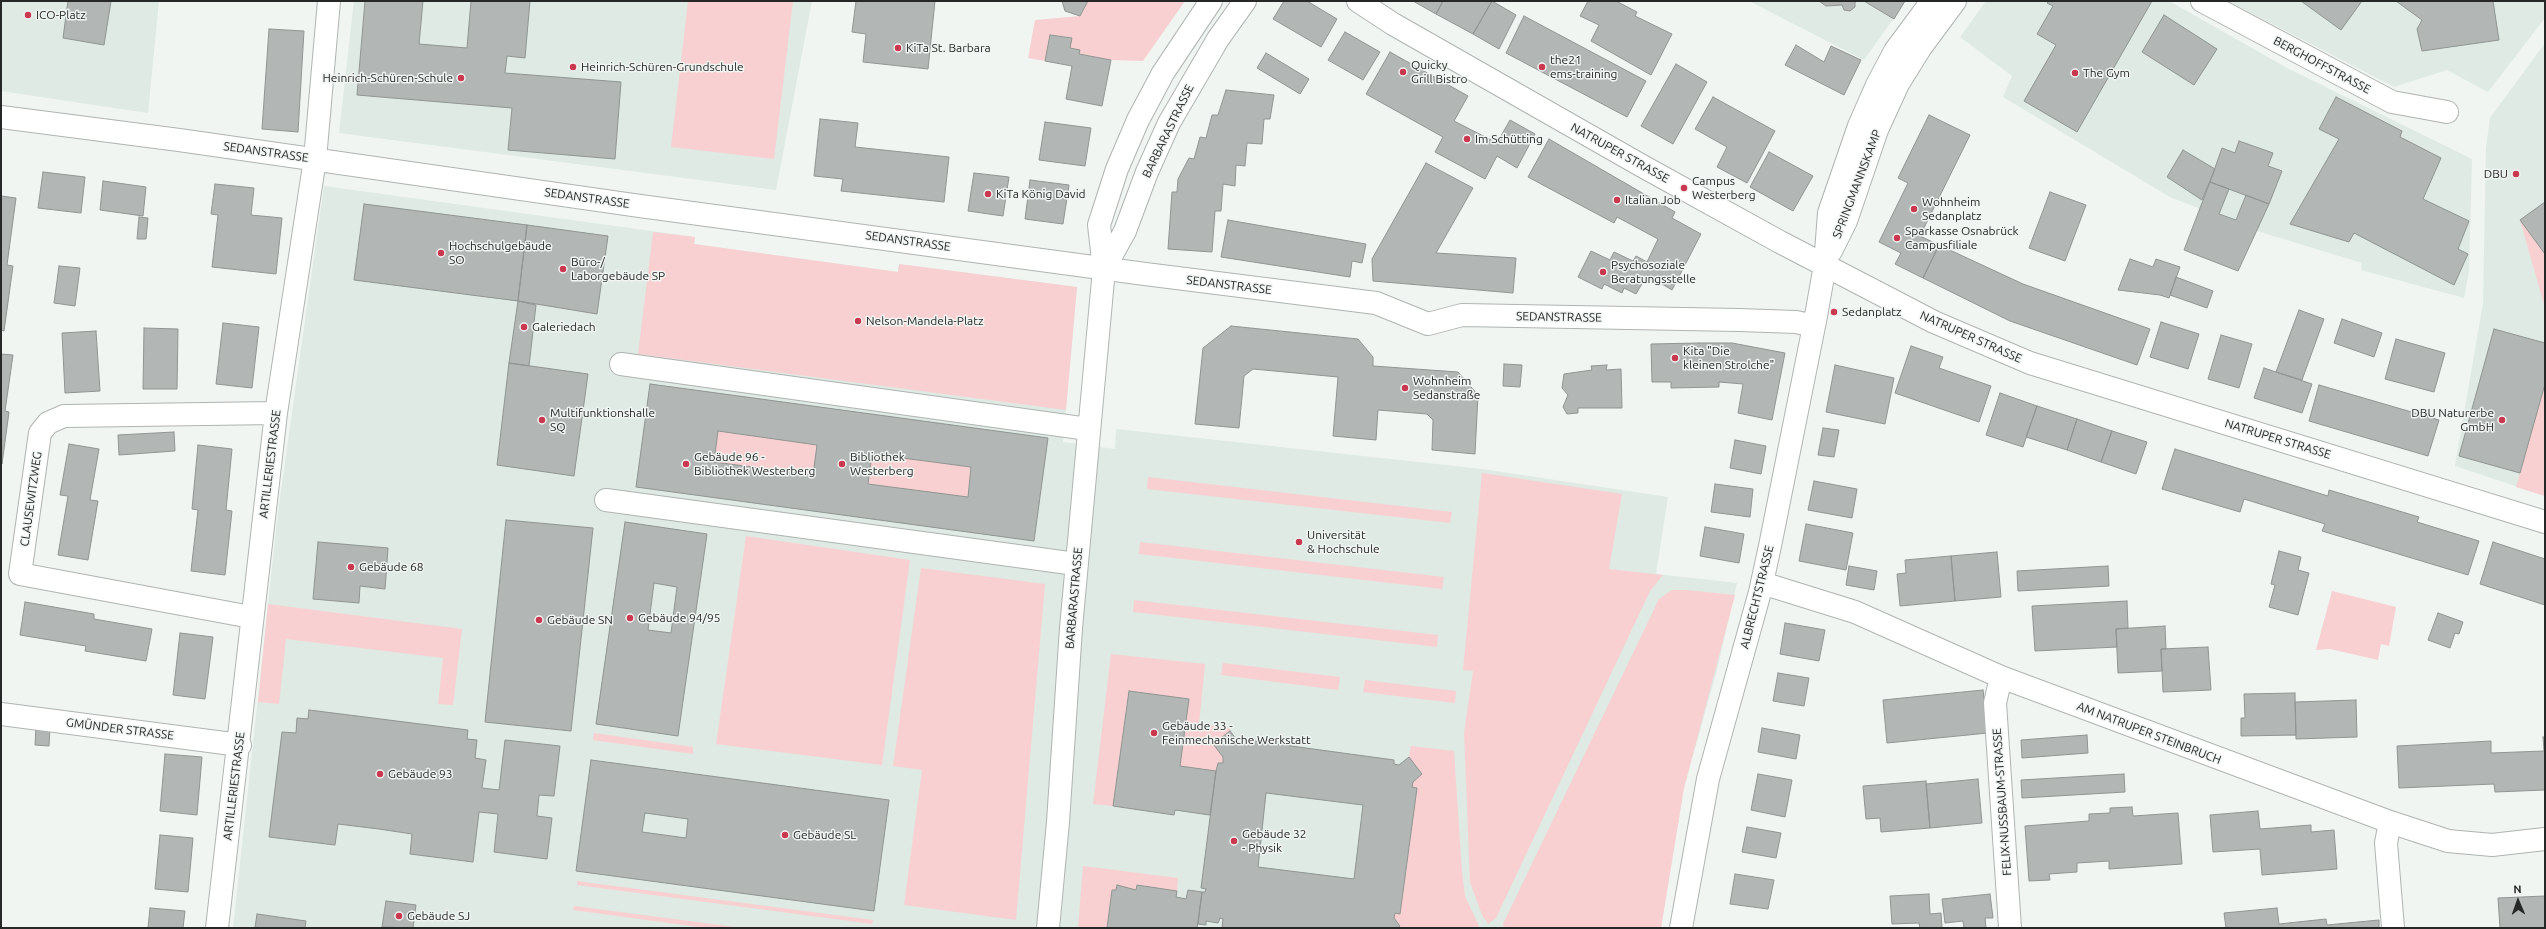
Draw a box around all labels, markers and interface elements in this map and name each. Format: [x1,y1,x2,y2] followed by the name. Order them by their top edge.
[36,8,86,22] place label: ICO-Platz
[23,10,33,20] marker: ICO-Platz
[2271,33,2373,97] street label: BERGHOFFSTRASSE
[906,41,991,55] place label: KiTa St. Barbara
[893,43,903,53] marker: KiTa St. Barbara
[1550,53,1618,81] place label: the21 ems-training
[1411,58,1467,86] place label: Quicky Grill Bistro
[581,60,744,74] place label: Heinrich-Schüren-Grundschule
[568,62,578,72] marker: Heinrich-Schüren-Grundschule
[1537,62,1547,72] marker: the21 ems-training
[2083,66,2130,80] place label: The Gym
[1398,67,1408,77] marker: Quicky Grill Bistro
[2070,68,2080,78] marker: The Gym
[322,71,453,85] place label: Heinrich-Schüren-Schule
[456,73,466,83] marker: Heinrich-Schüren-Schule
[1139,82,1197,180] street label: BARBARASTRASSE
[1568,120,1672,186] street label: NATRUPER STRASSE
[1830,128,1884,240] street label: SPRINGMANNSKAMP
[1475,132,1543,146] place label: Im Schütting
[1462,134,1472,144] marker: Im Schütting
[223,139,309,165] street label: SEDANSTRASSE
[2484,167,2508,181] place label: DBU
[2511,169,2521,179] marker: DBU
[1692,174,1756,202] place label: Campus Westerberg
[1679,183,1689,193] marker: Campus Westerberg
[544,185,630,211] street label: SEDANSTRASSE
[996,187,1086,201] place label: KiTa König David
[983,189,993,199] marker: KiTa König David
[1625,193,1681,207] place label: Italian Job
[1612,195,1622,205] marker: Italian Job
[1922,195,1982,223] place label: Wohnheim Sedanplatz
[1909,204,1919,214] marker: Wohnheim Sedanplatz
[1905,224,2019,252] place label: Sparkasse Osnabrück Campusfiliale
[865,228,951,254] street label: SEDANSTRASSE
[1892,233,1902,243] marker: Sparkasse Osnabrück Campusfiliale
[449,239,552,267] place label: Hochschulgebäude SO
[436,248,446,258] marker: Hochschulgebäude SO
[571,255,665,283] place label: Büro-/ Laborgebäude SP
[1611,258,1696,286] place label: Psychosoziale Beratungsstelle
[558,264,568,274] marker: Büro-/ Laborgebäude SP
[1598,267,1608,277] marker: Psychosoziale Beratungsstelle
[1186,273,1272,297] street label: SEDANSTRASSE
[1842,305,1902,319] place label: Sedanplatz
[1829,307,1839,317] marker: Sedanplatz
[1918,308,2024,366] street label: NATRUPER STRASSE
[1516,309,1602,325] street label: SEDANSTRASSE
[866,314,984,328] place label: Nelson-Mandela-Platz
[853,316,863,326] marker: Nelson-Mandela-Platz
[532,320,596,334] place label: Galeriedach
[519,322,529,332] marker: Galeriedach
[1683,344,1774,372] place label: Kita "Die kleinen Strolche"
[1670,353,1680,363] marker: Kita "Die kleinen Strolche"
[1413,374,1480,402] place label: Wohnheim Sedanstraße
[1400,383,1410,393] marker: Wohnheim Sedanstraße
[550,406,655,434] place label: Multifunktionshalle SQ
[2411,406,2494,434] place label: DBU Naturerbe GmbH
[256,409,284,519] street label: ARTILLERIESTRASSE
[537,415,547,425] marker: Multifunktionshalle SQ
[2497,415,2507,425] marker: DBU Naturerbe GmbH
[2223,416,2333,462] street label: NATRUPER STRASSE
[17,450,45,548] street label: CLAUSEWITZWEG
[694,450,815,478] place label: Gebäude 96 - Bibliothek Westerberg
[850,450,914,478] place label: Bibliothek Westerberg
[681,459,691,469] marker: Gebäude 96 - Bibliothek Westerberg
[837,459,847,469] marker: Bibliothek Westerberg
[1307,528,1380,556] place label: Universität & Hochschule
[1294,537,1304,547] marker: Universität & Hochschule
[1737,544,1777,650] street label: ALBRECHTSTRASSE
[1062,546,1086,650] street label: BARBARASTRASSE
[359,560,424,574] place label: Gebäude 68
[346,562,356,572] marker: Gebäude 68
[638,611,720,625] place label: Gebäude 94/95
[547,613,613,627] place label: Gebäude SN
[625,613,635,623] marker: Gebäude 94/95
[534,615,544,625] marker: Gebäude SN
[2075,699,2223,767] street label: AM NATRUPER STEINBRUCH
[65,715,175,743] street label: GMÜNDER STRASSE
[1162,719,1311,747] place label: Gebäude 33 - Feinmechanische Werkstatt
[1149,728,1159,738] marker: Gebäude 33 - Feinmechanische Werkstatt
[1990,728,2014,876] street label: FELIX-NUSSBAUM-STRASSE
[220,731,248,841] street label: ARTILLERIESTRASSE
[388,767,453,781] place label: Gebäude 93
[375,769,385,779] marker: Gebäude 93
[1242,827,1307,855] place label: Gebäude 32 - Physik
[793,828,856,842] place label: Gebäude SL
[780,830,790,840] marker: Gebäude SL
[1229,836,1239,846] marker: Gebäude 32 - Physik
[2498,881,2538,921] north arrow
[2513,883,2522,895] text: N
[407,909,470,923] place label: Gebäude SJ
[394,911,404,921] marker: Gebäude SJ

